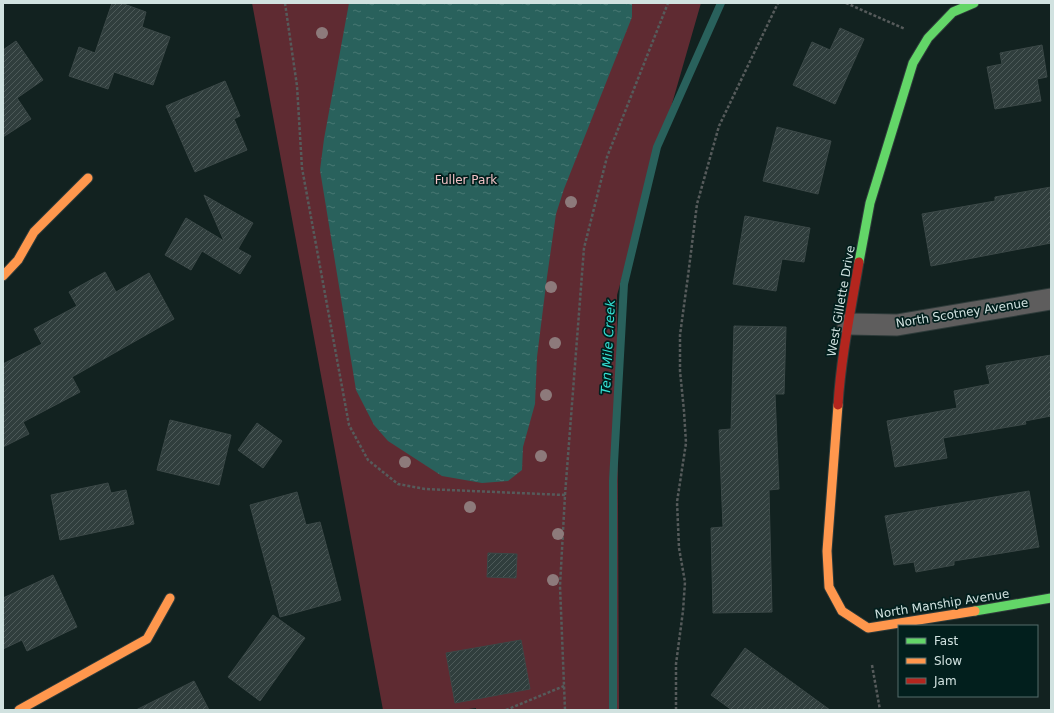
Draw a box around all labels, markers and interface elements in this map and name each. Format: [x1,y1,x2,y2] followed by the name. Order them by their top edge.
[435,173,497,187] park label: Fuller Park
[824,244,858,358] street label: West Gillette Drive
[895,296,1029,330] street label: North Scotney Avenue
[598,299,618,395] water label: Ten Mile Creek
[874,586,1010,622] street label: North Manship Avenue
[898,625,1038,697] legend
[934,634,958,648] text: Fast
[934,654,962,668] text: Slow
[933,674,957,688] text: Jam

